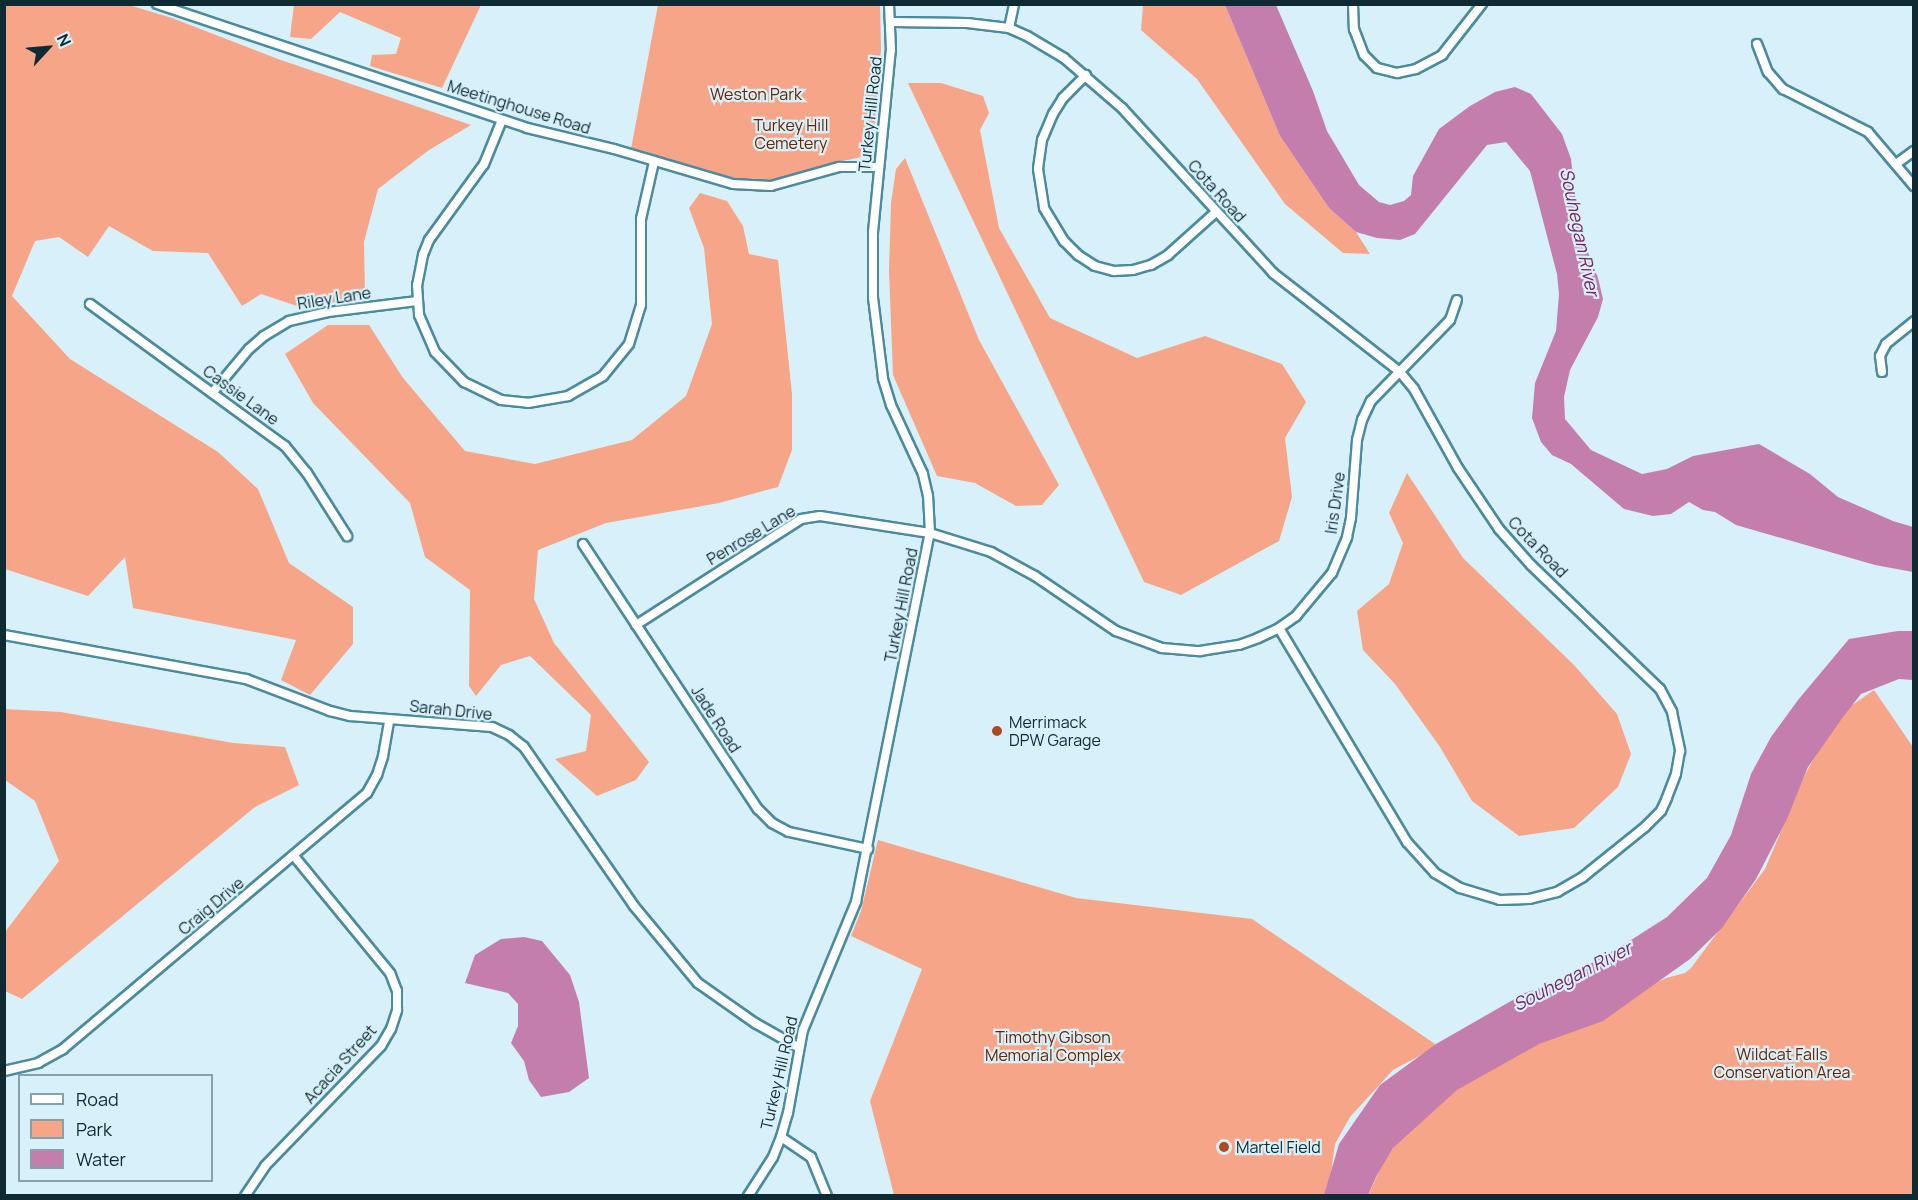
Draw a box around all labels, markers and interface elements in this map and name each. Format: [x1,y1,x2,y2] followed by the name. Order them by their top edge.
[18,18,78,78] north arrow
[52,30,77,50] text: N
[854,55,886,173] street label: Turkey Hill Road
[445,76,593,138] street label: Meetinghouse Road
[710,84,802,104] park label: Weston Park
[754,115,828,153] park label: Turkey Hill Cemetery
[1184,156,1250,226] street label: Cota Road
[1556,166,1604,298] water label: Souhegan River
[296,283,372,313] street label: Riley Lane
[199,361,283,429] street label: Cassie Lane
[1321,471,1349,535] street label: Iris Drive
[703,501,799,569] street label: Penrose Lane
[1504,513,1572,581] street label: Cota Road
[881,546,921,664] street label: Turkey Hill Road
[687,682,745,756] street label: Jade Road
[409,696,493,724] street label: Sarah Drive
[1009,712,1101,750] place label: Merrimack DPW Garage
[990,724,1004,738] marker: Merrimack DPW Garage
[174,873,248,939] street label: Craig Drive
[1509,937,1635,1015] water label: Souhegan River
[757,1014,801,1132] street label: Turkey Hill Road
[300,1021,380,1107] street label: Acacia Street
[985,1027,1121,1065] park label: Timothy Gibson Memorial Complex
[1714,1044,1850,1082] park label: Wildcat Falls Conservation Area
[18,1074,213,1182] legend
[76,1087,119,1111] text: Road
[76,1117,112,1141] text: Park
[1236,1137,1321,1157] place label: Martel Field
[1217,1140,1231,1154] marker: Martel Field
[76,1147,126,1171] text: Water

